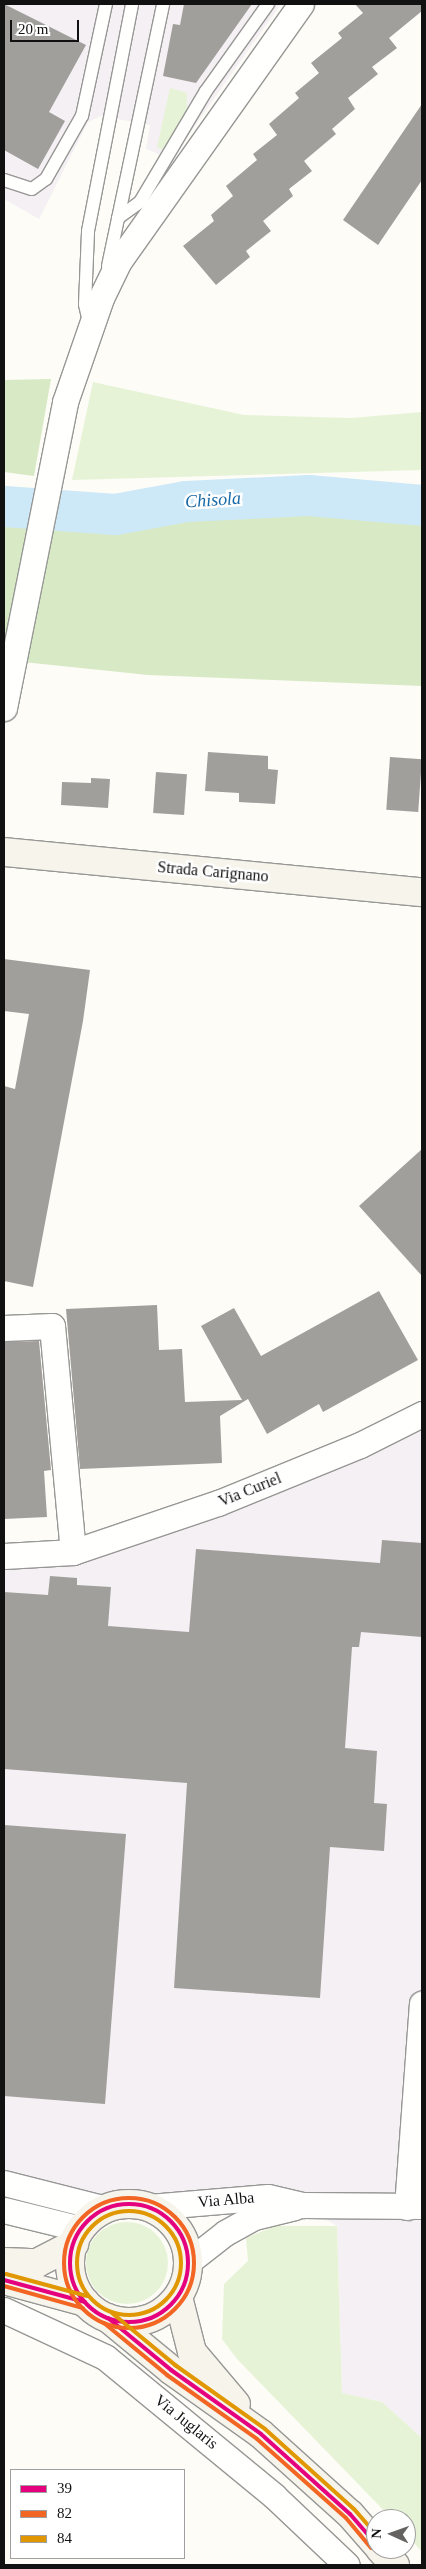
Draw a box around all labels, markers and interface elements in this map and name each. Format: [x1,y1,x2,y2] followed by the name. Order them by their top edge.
[12,10,81,42] scale bar
[18,21,48,37] text: 20 m
[184,487,242,513] water label: Chisola
[157,858,269,886] street label: Strada Carignano
[216,1469,284,1511] street label: Via Curiel
[197,2188,255,2212] street label: Via Alba
[150,2391,222,2453] street label: Via Juglaris
[10,2469,185,2559] legend
[57,2480,72,2496] text: 39
[57,2505,72,2521] text: 82
[366,2509,416,2559] north arrow
[369,2528,384,2539] text: N
[57,2530,72,2546] text: 84

